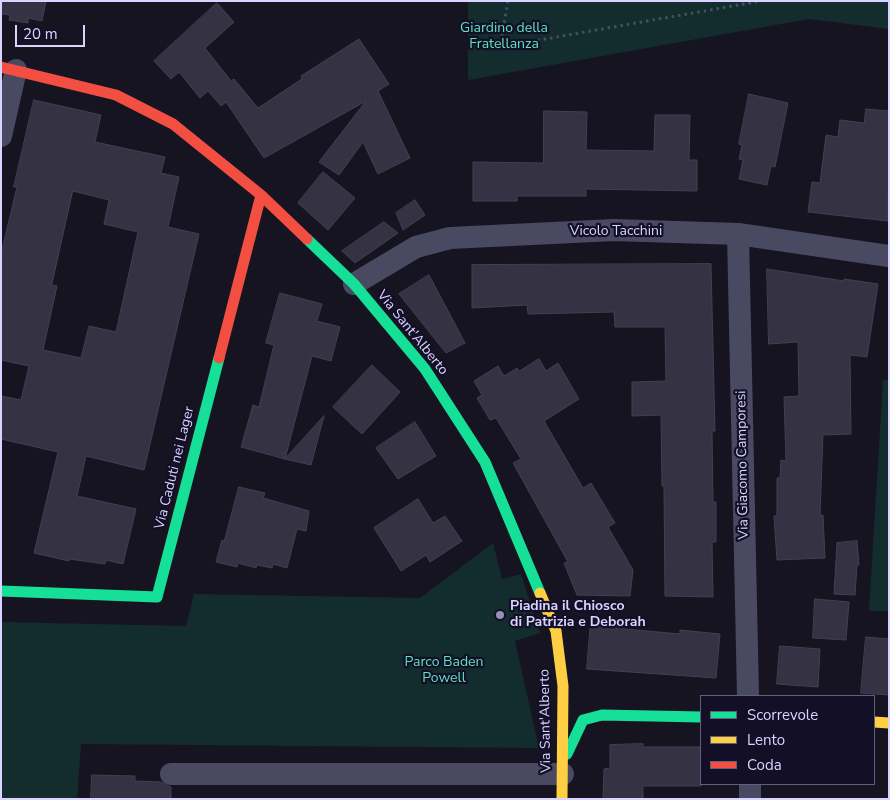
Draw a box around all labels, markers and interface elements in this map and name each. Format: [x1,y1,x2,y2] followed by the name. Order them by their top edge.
[18,15,88,47] scale bar
[460,21,548,54] park label: Giardino della Fratellanza
[23,24,58,44] text: 20 m
[570,224,662,240] street label: Vicolo Tacchini
[373,287,451,379] street label: Via Sant'Alberto
[733,390,753,540] street label: Via Giacomo Camporesi
[152,405,198,531] street label: Via Caduti nei Lager
[510,599,646,632] place label: Piadina il Chiosco di Patrizia e Deborah
[494,609,506,621] marker: Piadina il Chiosco di Patrizia e Deborah
[404,655,484,688] park label: Parco Baden Powell
[537,669,555,773] street label: Via Sant'Alberto
[700,695,875,785] legend
[747,705,818,725] text: Scorrevole
[747,730,785,750] text: Lento
[747,755,782,775] text: Coda

